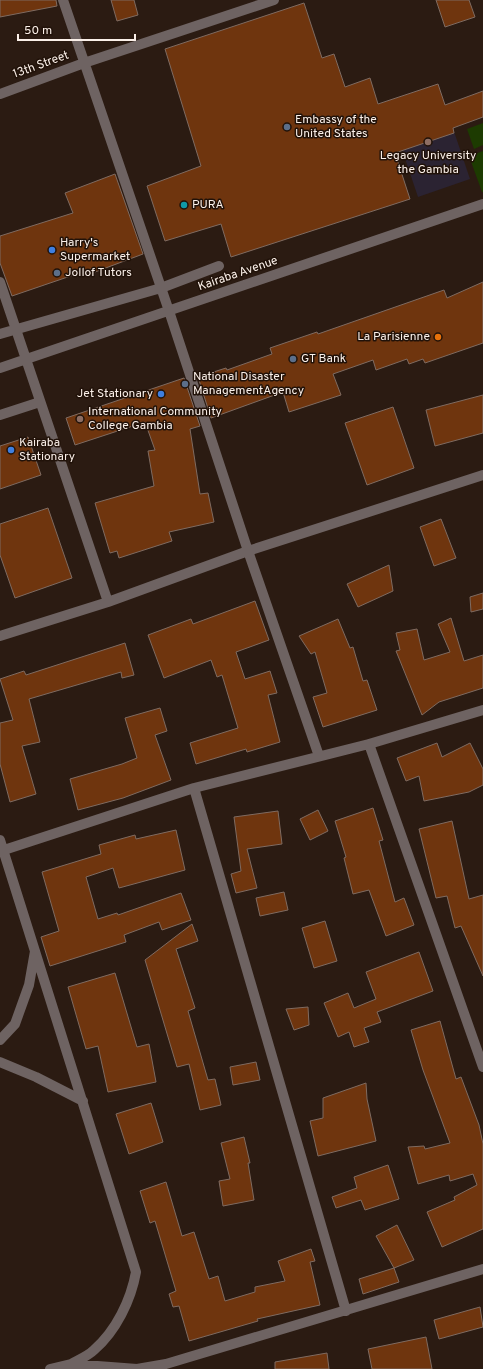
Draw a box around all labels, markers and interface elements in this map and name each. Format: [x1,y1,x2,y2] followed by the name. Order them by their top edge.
[18,16,135,42] scale bar
[24,23,52,39] text: 50 m
[11,47,71,83] street label: 13th Street
[295,112,377,142] place label: Embassy of the United States
[282,122,292,132] marker: Embassy of the United States
[423,137,433,147] marker: Legacy University the Gambia
[380,148,476,178] place label: Legacy University the Gambia
[192,197,224,213] place label: PURA
[179,200,189,210] marker: PURA
[60,235,130,265] place label: Harry's Supermarket
[47,245,57,255] marker: Harry's Supermarket
[196,253,280,295] street label: Kairaba Avenue
[65,265,132,281] place label: Jollof Tutors
[52,268,62,278] marker: Jollof Tutors
[357,329,430,345] place label: La Parisienne
[433,332,443,342] marker: La Parisienne
[301,351,346,367] place label: GT Bank
[288,354,298,364] marker: GT Bank
[193,369,304,399] place label: National Disaster ManagementAgency
[180,379,190,389] marker: National Disaster ManagementAgency
[77,386,153,402] place label: Jet Stationary
[156,389,166,399] marker: Jet Stationary
[88,404,222,434] place label: International Community College Gambia
[75,414,85,424] marker: International Community College Gambia
[19,435,75,465] place label: Kairaba Stationary
[6,445,16,455] marker: Kairaba Stationary

